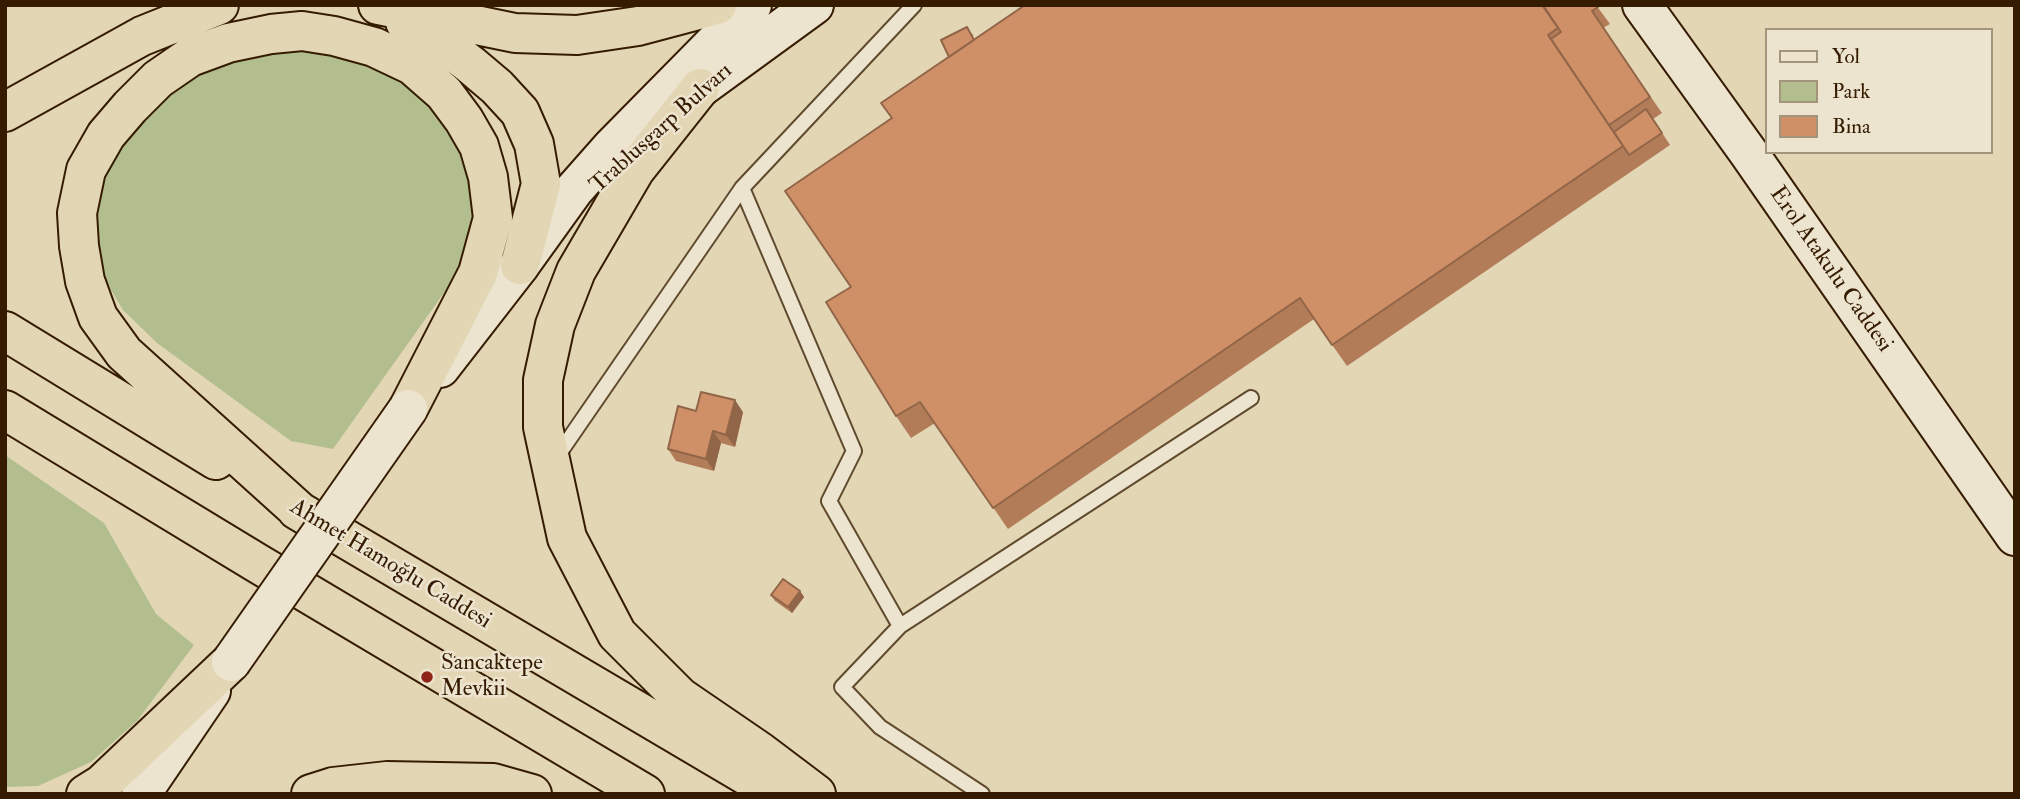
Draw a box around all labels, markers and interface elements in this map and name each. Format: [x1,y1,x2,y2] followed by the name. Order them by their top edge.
[1764,28,1992,154] legend
[1832,43,1860,70] text: Yol
[585,58,739,200] street label: Trablusgarp Bulvarı
[1832,78,1870,105] text: Park
[1832,113,1871,140] text: Bina
[1762,182,1898,358] street label: Erol Atakulu Caddesi
[284,494,496,636] street label: Ahmet Hamoğlu Caddesi
[441,650,543,704] place label: Sancaktepe Mevkii
[419,669,435,685] marker: Sancaktepe Mevkii

